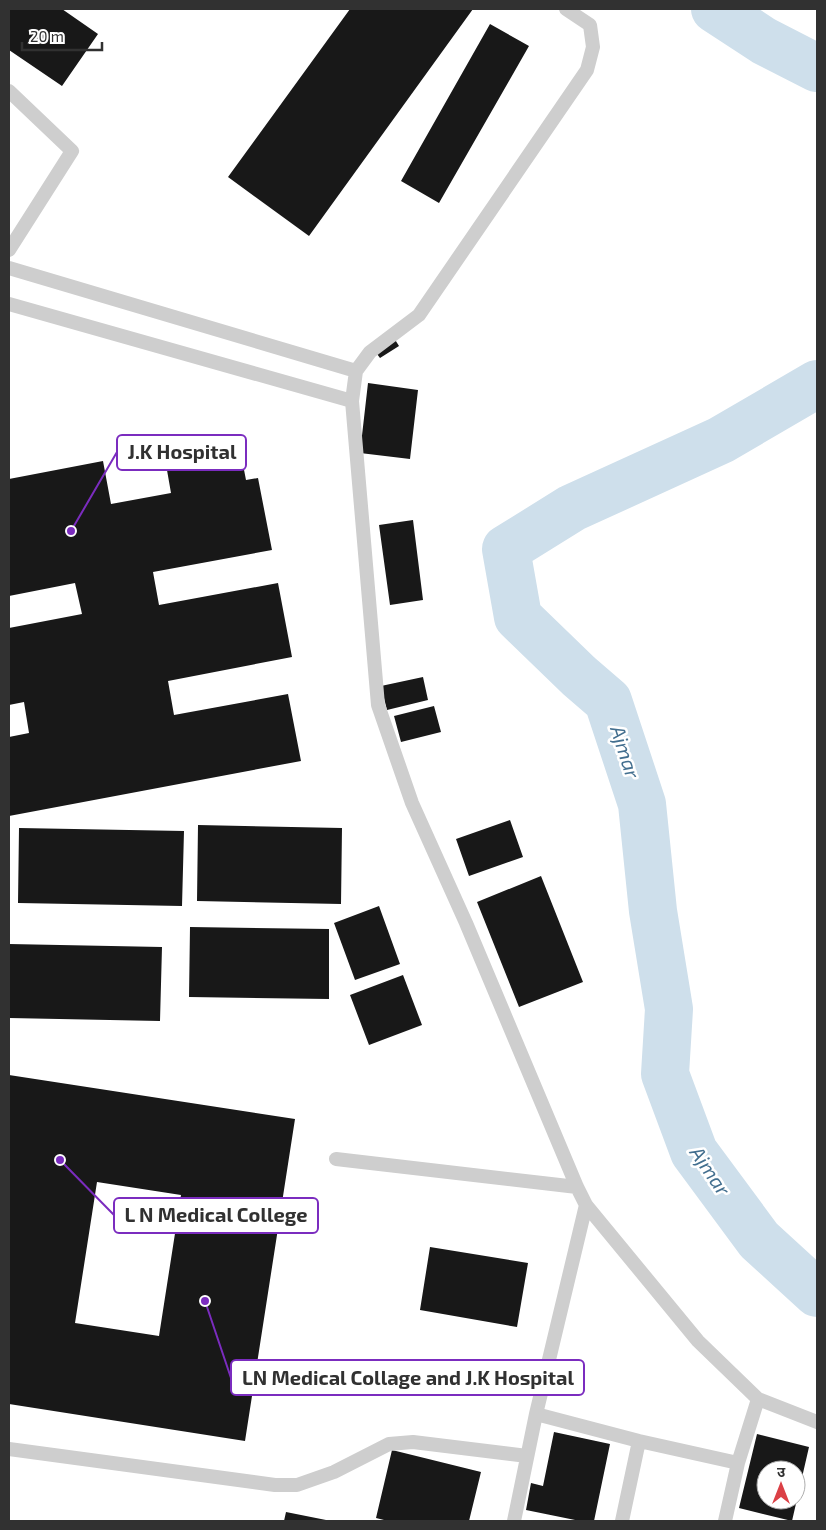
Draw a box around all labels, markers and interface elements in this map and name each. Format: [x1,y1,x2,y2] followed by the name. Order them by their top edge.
[22,20,102,52] scale bar
[30,27,64,45] text: 20 m
[117,435,246,470] callout: J.K Hospital
[127,439,237,463] text: J.K Hospital
[606,721,646,782] water label: Ajmar
[685,1140,736,1200] water label: Ajmar
[114,1198,318,1233] callout: L N Medical College
[124,1202,308,1226] text: L N Medical College
[231,1360,584,1395] callout: LN Medical Collage and J.K Hospital
[242,1365,574,1389] text: LN Medical Collage and J.K Hospital
[756,1460,806,1510] north arrow
[777,1463,786,1480] text: उ

